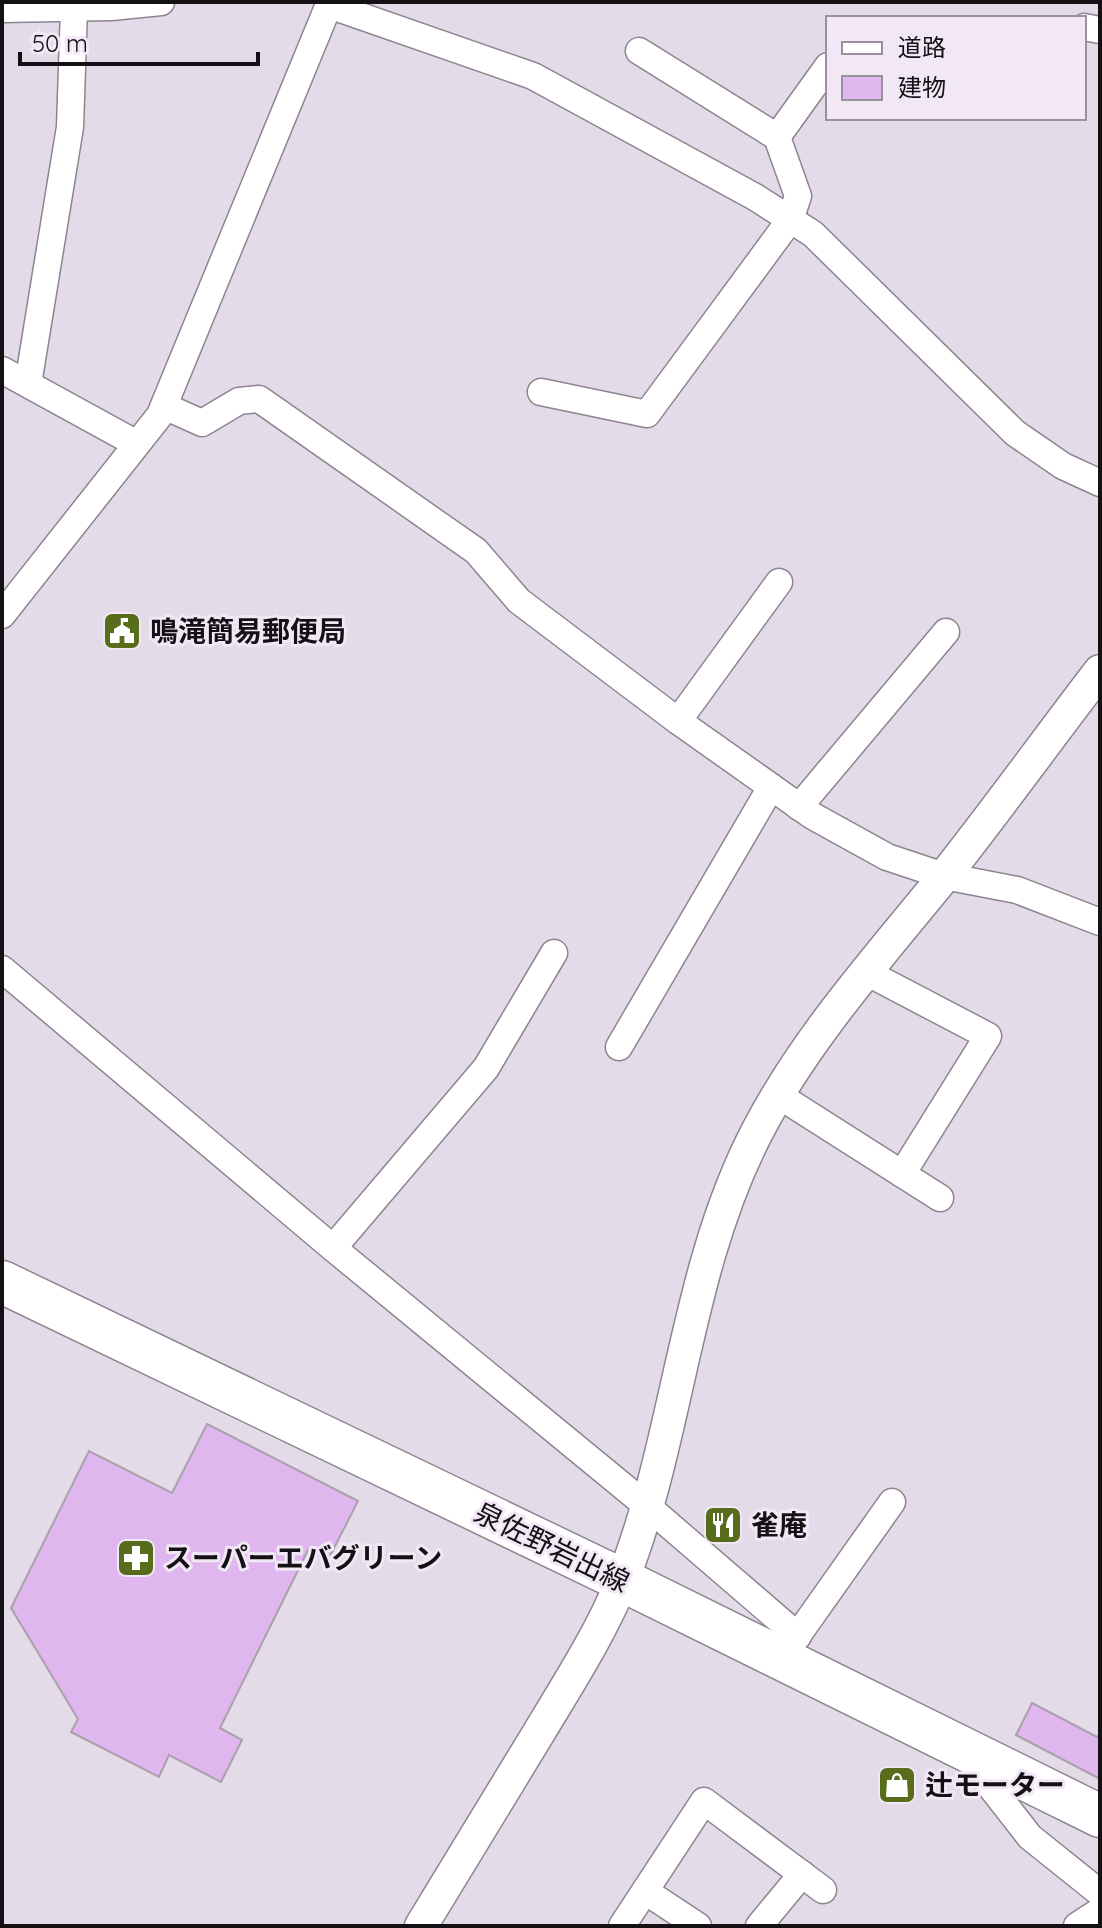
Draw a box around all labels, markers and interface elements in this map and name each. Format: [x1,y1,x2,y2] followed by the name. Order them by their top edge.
[20,16,258,66] scale bar
[826,16,1086,120] legend
[32,28,88,58] text: 50 m
[898,32,946,62] text: 道路
[898,72,946,102] text: 建物
[101,610,143,652] public building icon: 鳴滝簡易郵便局
[150,613,346,648] place label: 鳴滝簡易郵便局
[469,1494,635,1599] street label: 泉佐野岩出線
[702,1504,744,1546] restaurant icon: 雀庵
[751,1507,807,1542] place label: 雀庵
[115,1537,157,1579] pharmacy icon: スーパーエバグリーン
[164,1540,442,1575] place label: スーパーエバグリーン
[876,1764,918,1806] shop icon: 辻モーター
[925,1767,1065,1802] place label: 辻モーター

